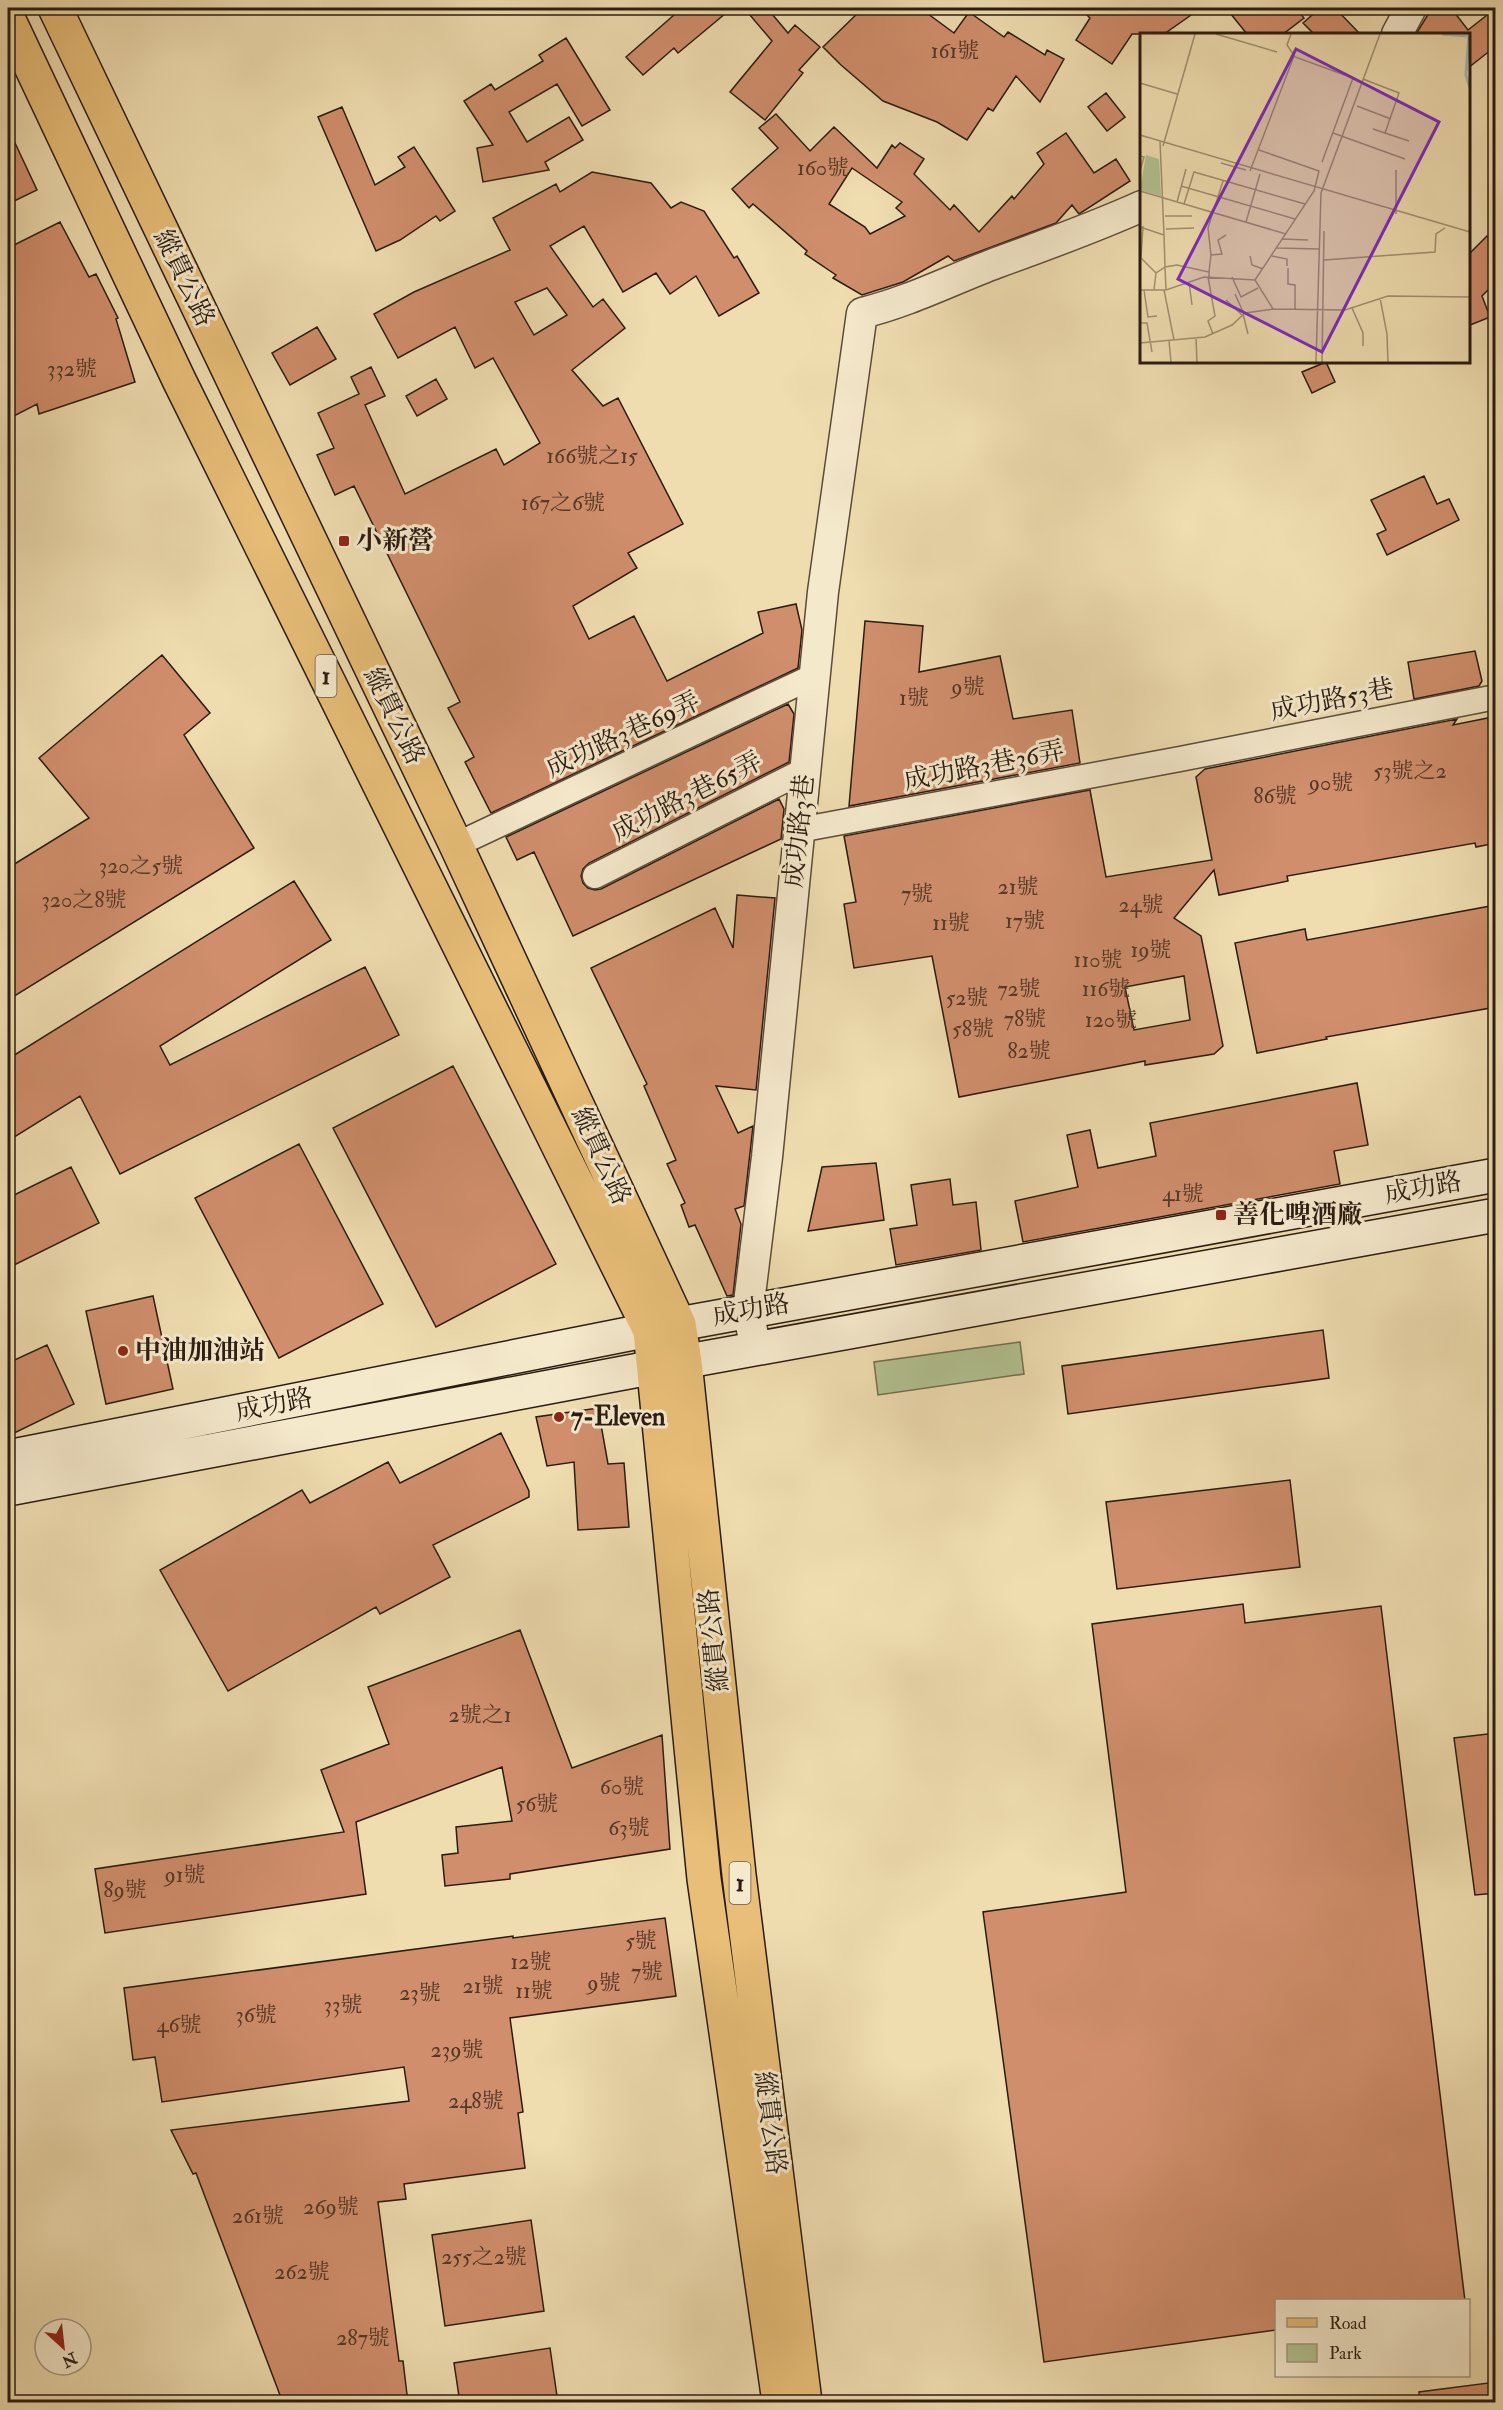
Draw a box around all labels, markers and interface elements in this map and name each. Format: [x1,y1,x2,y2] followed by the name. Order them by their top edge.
[1140,33,1470,363] inset map
[931,37,979,65] house number: 161號
[797,154,849,182] house number: 160號
[147,224,221,332] street label: 縱貫公路
[47,355,97,383] house number: 332號
[546,442,638,470] house number: 166號之15
[521,489,605,517] house number: 167之6號
[356,525,434,557] place label: 小新營
[337,534,351,548] marker: 小新營
[316,655,336,697] road number: 1
[357,662,431,770] street label: 縱貫公路
[1267,672,1397,728] street label: 成功路53巷
[949,673,985,701] house number: 9號
[899,684,929,712] house number: 1號
[541,685,705,785] street label: 成功路3巷69弄
[901,735,1067,797] street label: 成功路3巷36弄
[606,745,768,849] street label: 成功路3巷65弄
[1373,757,1447,785] house number: 53號之2
[1307,769,1353,797] house number: 90號
[777,773,821,889] street label: 成功路3巷
[1253,782,1297,810] house number: 86號
[99,852,183,880] house number: 320之5號
[997,873,1039,901] house number: 21號
[901,880,933,908] house number: 7號
[41,886,127,914] house number: 320之8號
[1118,891,1164,919] house number: 24號
[1005,907,1045,935] house number: 17號
[932,909,970,937] house number: 11號
[1130,936,1172,964] house number: 19號
[1074,946,1122,974] house number: 110號
[997,975,1041,1003] house number: 72號
[1082,975,1130,1003] house number: 116號
[946,984,988,1012] house number: 52號
[1004,1005,1046,1033] house number: 78號
[1085,1006,1137,1034] house number: 120號
[952,1015,994,1043] house number: 58號
[1007,1037,1051,1065] house number: 82號
[565,1102,637,1210] street label: 縱貫公路
[1382,1165,1464,1211] street label: 成功路
[1162,1180,1204,1208] house number: 41號
[1233,1199,1363,1231] place label: 善化啤酒廠
[1214,1208,1228,1222] marker: 善化啤酒廠
[710,1287,792,1333] street label: 成功路
[135,1335,265,1367] place label: 中油加油站
[116,1344,130,1358] marker: 中油加油站
[233,1382,315,1428] street label: 成功路
[571,1401,666,1433] place label: 7-Eleven
[552,1410,566,1424] marker: 7-Eleven
[693,1587,735,1693] street label: 縱貫公路
[448,1701,512,1729] house number: 2號之1
[600,1773,644,1801] house number: 60號
[516,1790,558,1818] house number: 56號
[608,1814,650,1842] house number: 63號
[162,1861,206,1889] house number: 91號
[730,1862,750,1904] road number: 1
[103,1876,147,1904] house number: 89號
[625,1927,657,1955] house number: 5號
[510,1948,552,1976] house number: 12號
[631,1958,663,1986] house number: 7號
[585,1969,621,1997] house number: 9號
[462,1972,504,2000] house number: 21號
[515,1977,553,2005] house number: 11號
[399,1979,441,2007] house number: 23號
[324,1991,362,2019] house number: 33號
[235,2001,277,2029] house number: 36號
[157,2011,201,2039] house number: 46號
[431,2036,483,2064] house number: 239號
[748,2069,792,2177] street label: 縱貫公路
[448,2087,504,2115] house number: 248號
[303,2193,359,2221] house number: 269號
[232,2202,284,2230] house number: 261號
[441,2243,527,2271] house number: 255之2號
[274,2258,330,2286] house number: 262號
[1275,2299,1470,2377] legend
[1329,2312,1367,2335] text: Road
[33,2317,93,2377] north arrow
[336,2324,390,2352] house number: 287號
[1329,2342,1362,2365] text: Park
[58,2347,81,2372] text: N

